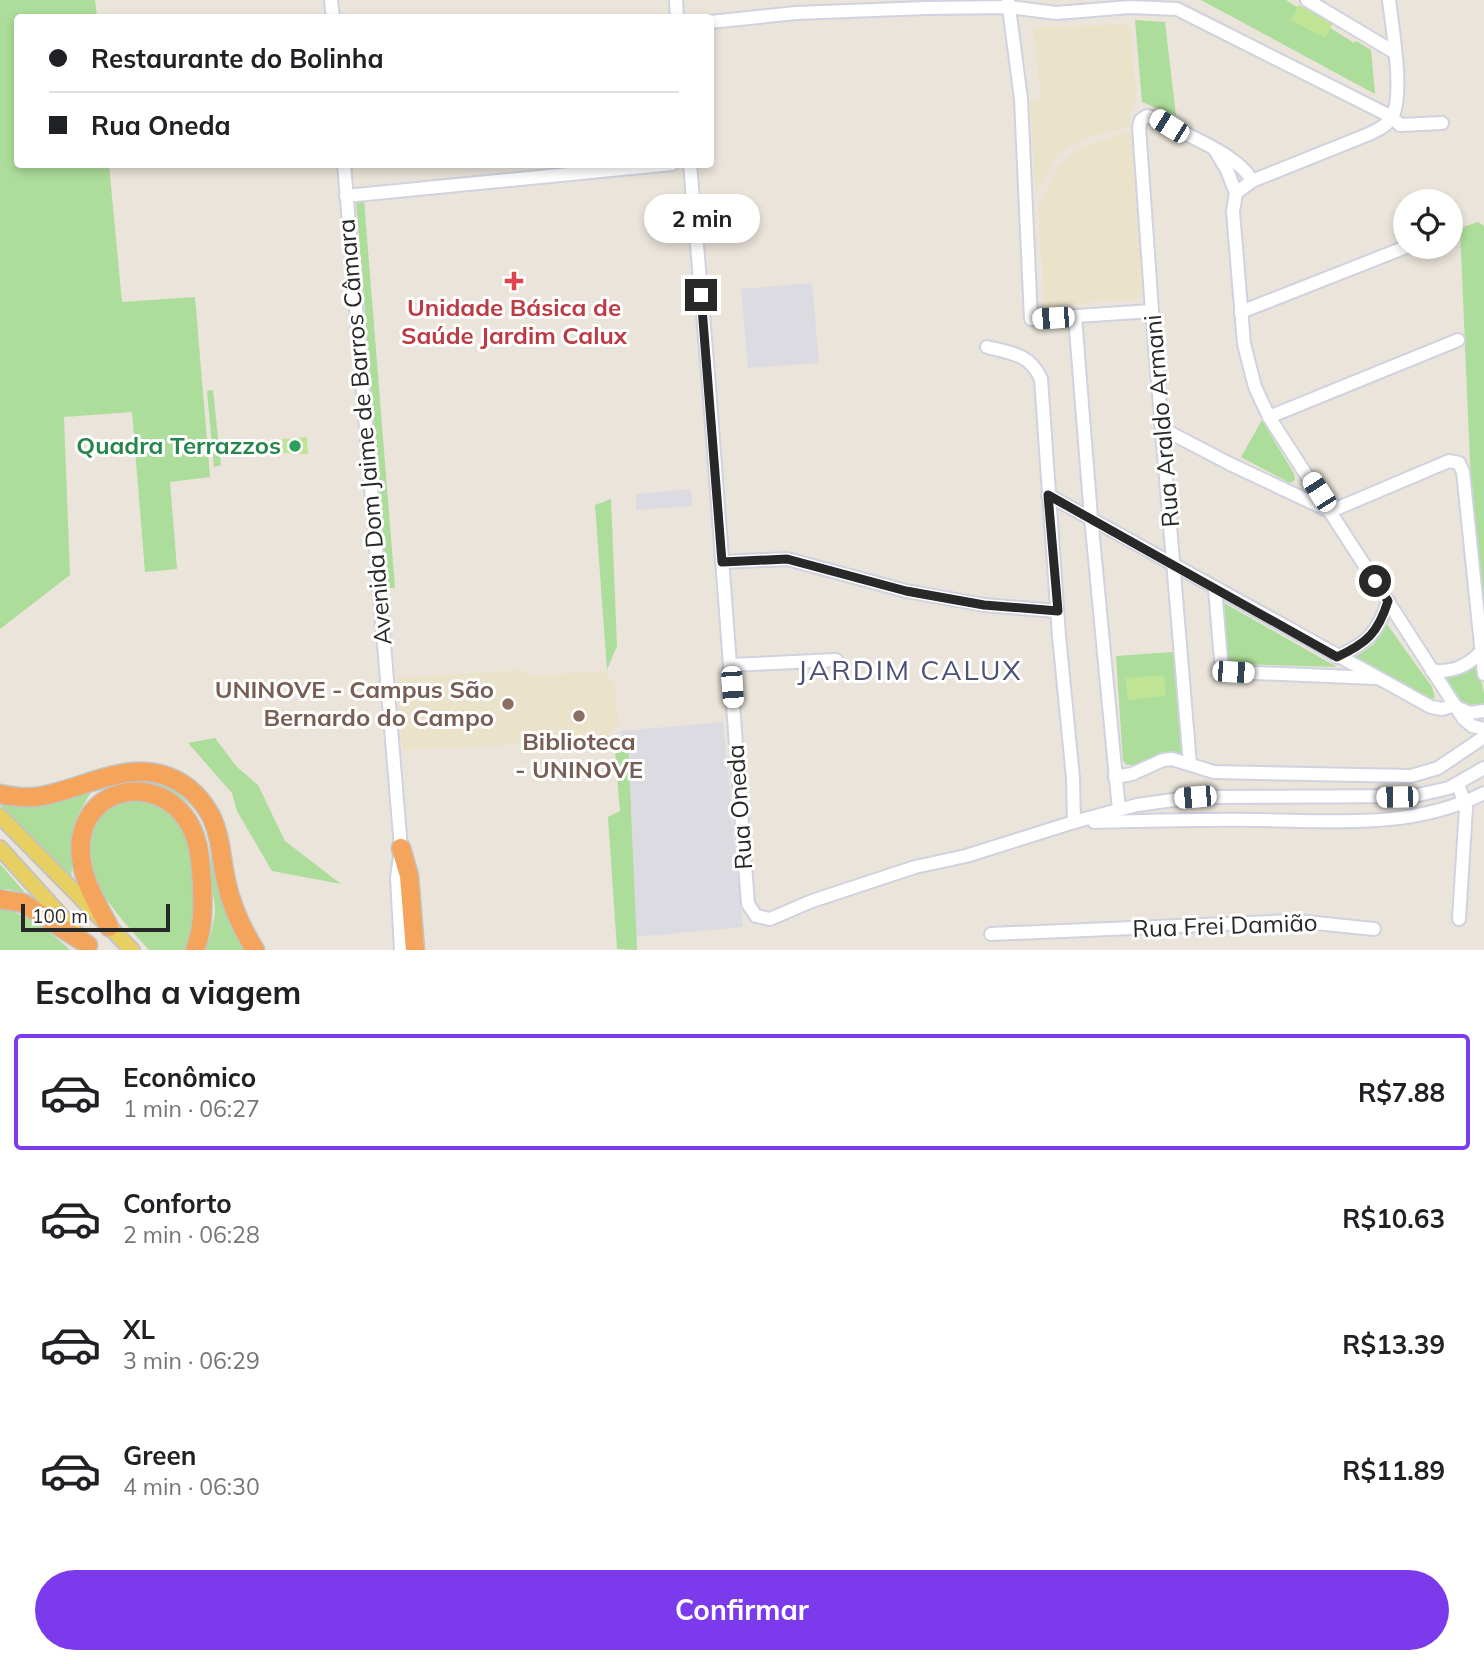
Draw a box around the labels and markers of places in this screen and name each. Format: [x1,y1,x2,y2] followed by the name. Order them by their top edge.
[504,271,524,291] marker: Unidade Básica de Saúde Jardim Calux
[401,292,628,350] place label: Unidade Básica de Saúde Jardim Calux
[76,430,281,460] place label: Quadra Terrazzos
[287,438,303,454] marker: Quadra Terrazzos
[215,674,494,732] place label: UNINOVE - Campus São Bernardo do Campo
[500,696,516,712] marker: UNINOVE - Campus São Bernardo do Campo
[571,708,587,724] marker: Biblioteca - UNINOVE
[515,726,643,784] place label: Biblioteca - UNINOVE

